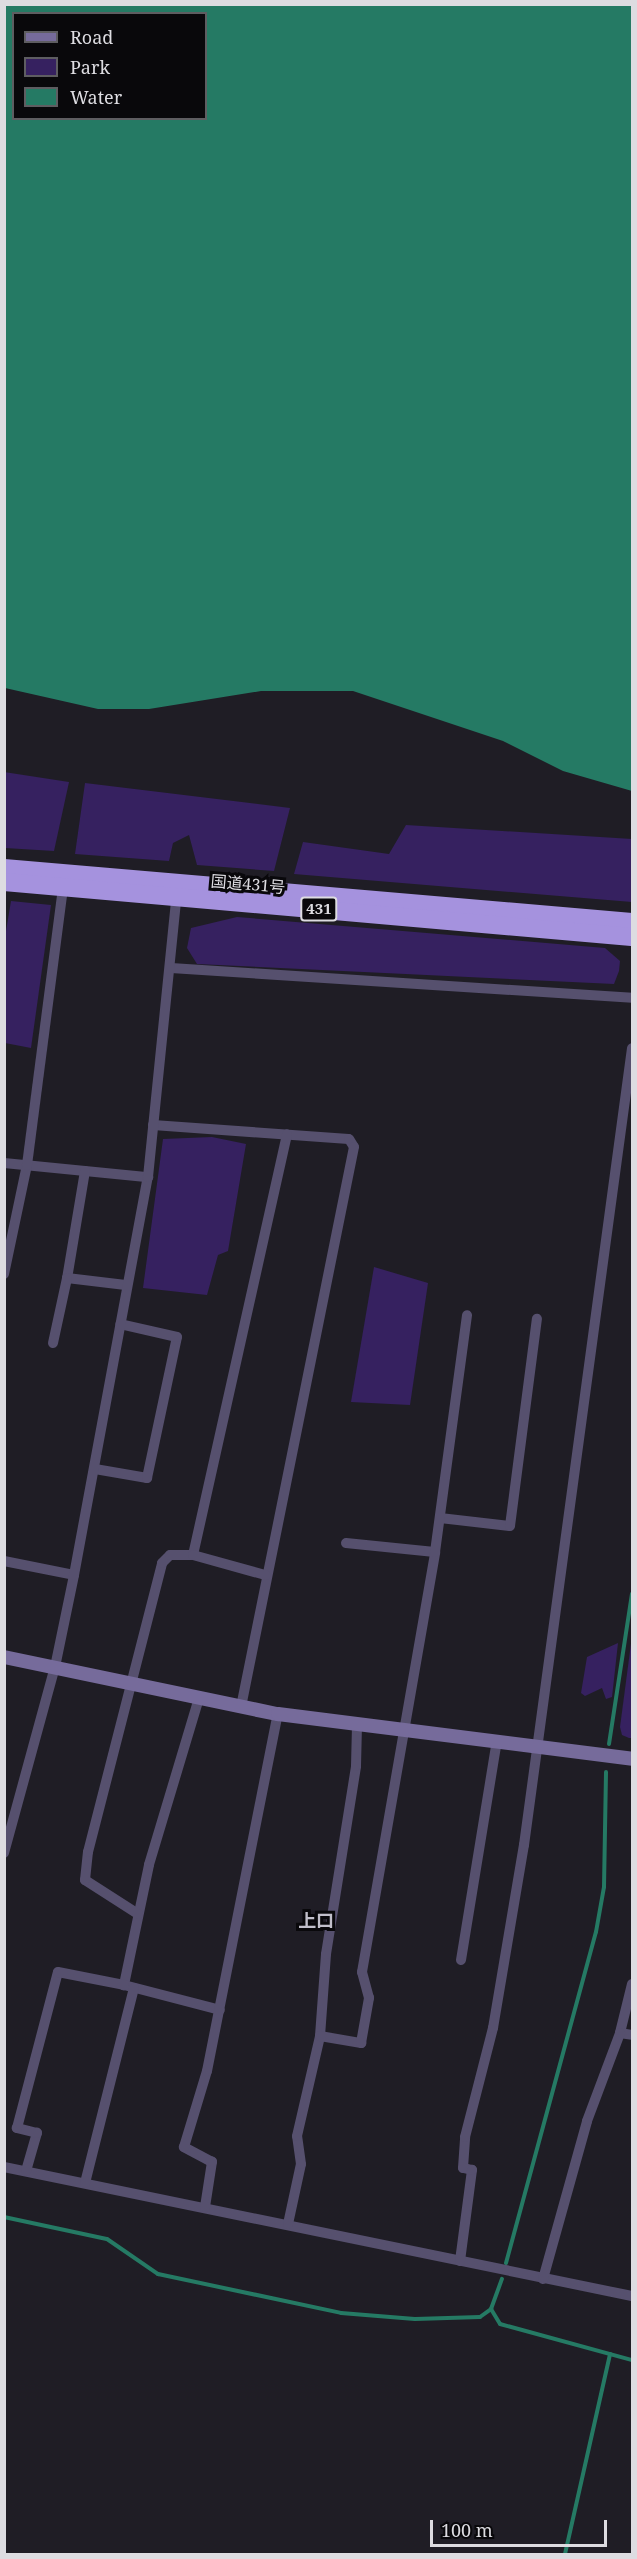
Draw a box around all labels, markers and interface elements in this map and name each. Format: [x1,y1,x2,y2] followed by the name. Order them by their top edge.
[12,12,207,120] legend
[70,25,113,49] text: Road
[70,55,110,79] text: Park
[70,85,122,109] text: Water
[210,871,286,897] street label: 国道431号
[300,897,338,921] road number: 431
[298,1909,334,1931] district label: 上口
[433,2508,610,2546] scale bar
[441,2518,493,2542] text: 100 m

